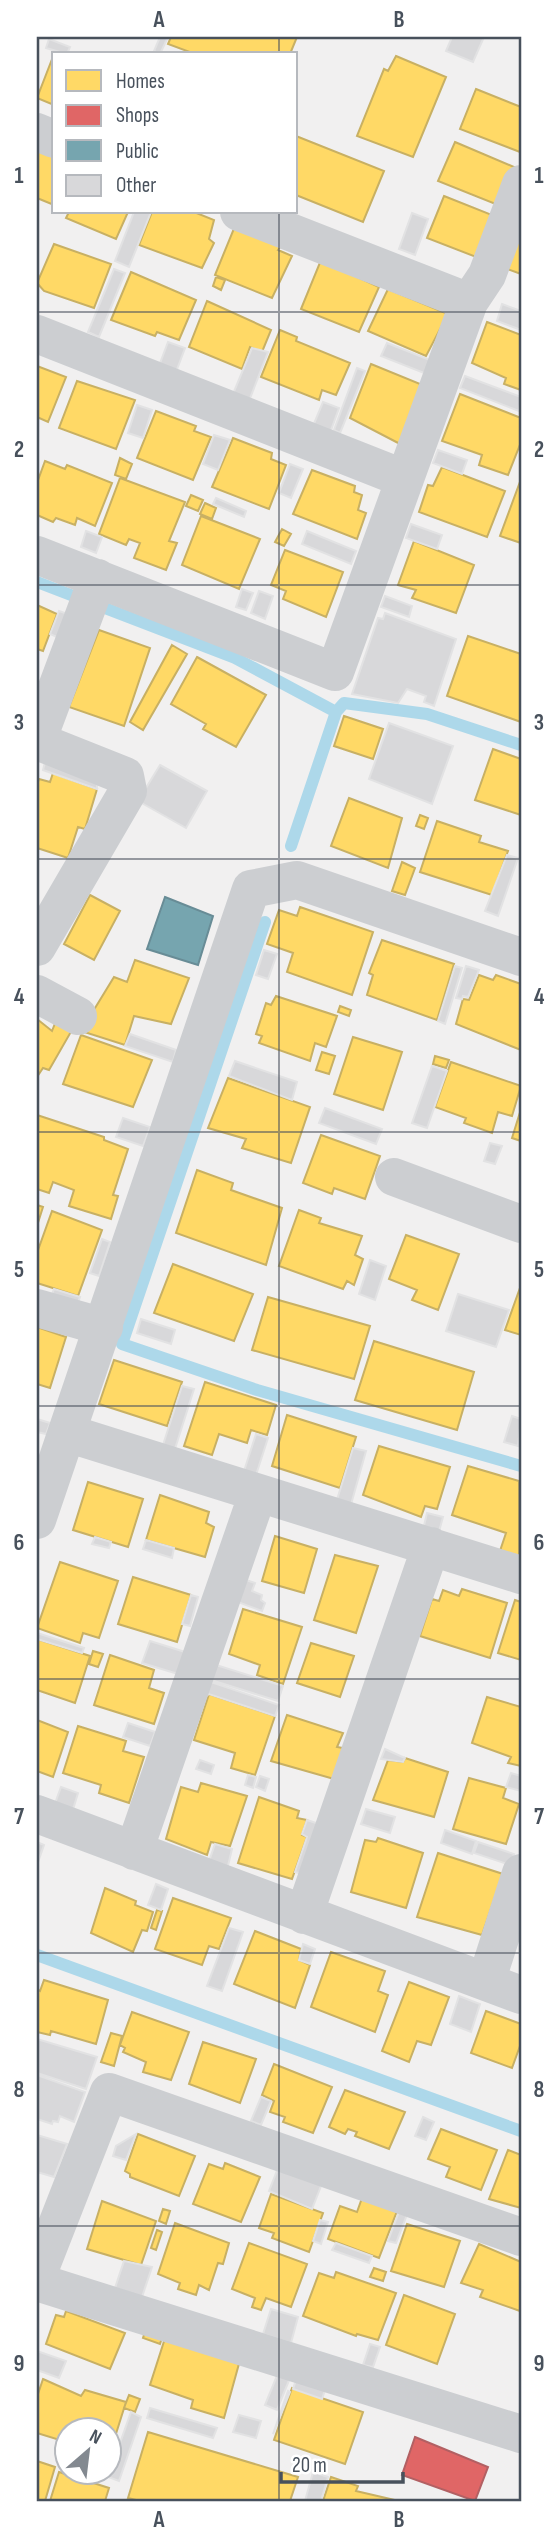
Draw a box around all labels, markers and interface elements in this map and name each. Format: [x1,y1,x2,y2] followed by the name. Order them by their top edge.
[153,6,166,34] text: A
[394,6,405,34] text: B
[52,52,298,214] legend
[116,69,165,94] text: Homes
[116,103,159,128] text: Shops
[116,139,159,164] text: Public
[14,162,24,190] text: 1
[534,162,544,190] text: 1
[116,173,156,198] text: Other
[14,436,24,464] text: 2
[534,436,544,464] text: 2
[14,709,24,737] text: 3
[534,709,544,737] text: 3
[14,983,25,1011] text: 4
[534,983,545,1011] text: 4
[14,1256,24,1284] text: 5
[534,1256,544,1284] text: 5
[14,1529,24,1557] text: 6
[534,1529,544,1557] text: 6
[14,1803,24,1831] text: 7
[534,1803,544,1831] text: 7
[14,2076,25,2104] text: 8
[534,2076,545,2104] text: 8
[14,2350,24,2378] text: 9
[534,2350,544,2378] text: 9
[52,2416,122,2486] north arrow
[85,2425,105,2450] text: N
[281,2440,404,2484] scale bar
[292,2453,327,2478] text: 20 m
[153,2506,166,2534] text: A
[394,2506,405,2534] text: B

